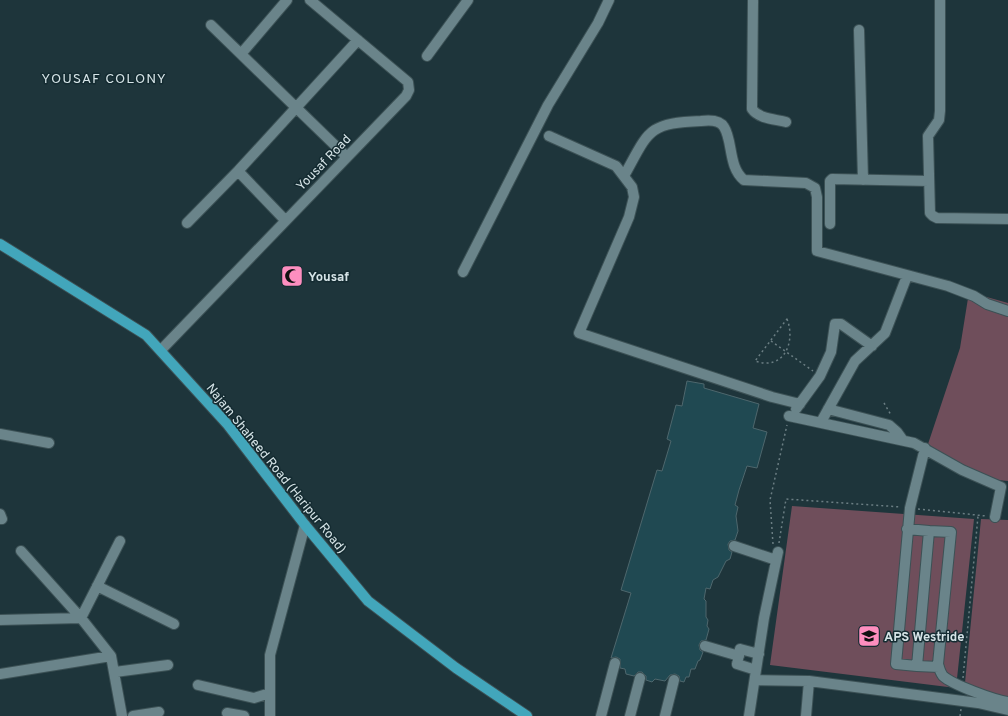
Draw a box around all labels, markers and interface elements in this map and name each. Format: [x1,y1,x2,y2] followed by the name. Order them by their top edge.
[41,71,167,88] district label: YOUSAF COLONY
[294,132,355,195] street label: Yousaf Road
[279,263,305,289] mosque icon: Yousaf
[308,270,349,286] place label: Yousaf
[202,381,349,557] street label: Najam Shaheed Road (Haripur Road)
[856,623,882,649] school or university icon: APS Westride
[884,630,965,646] place label: APS Westride

